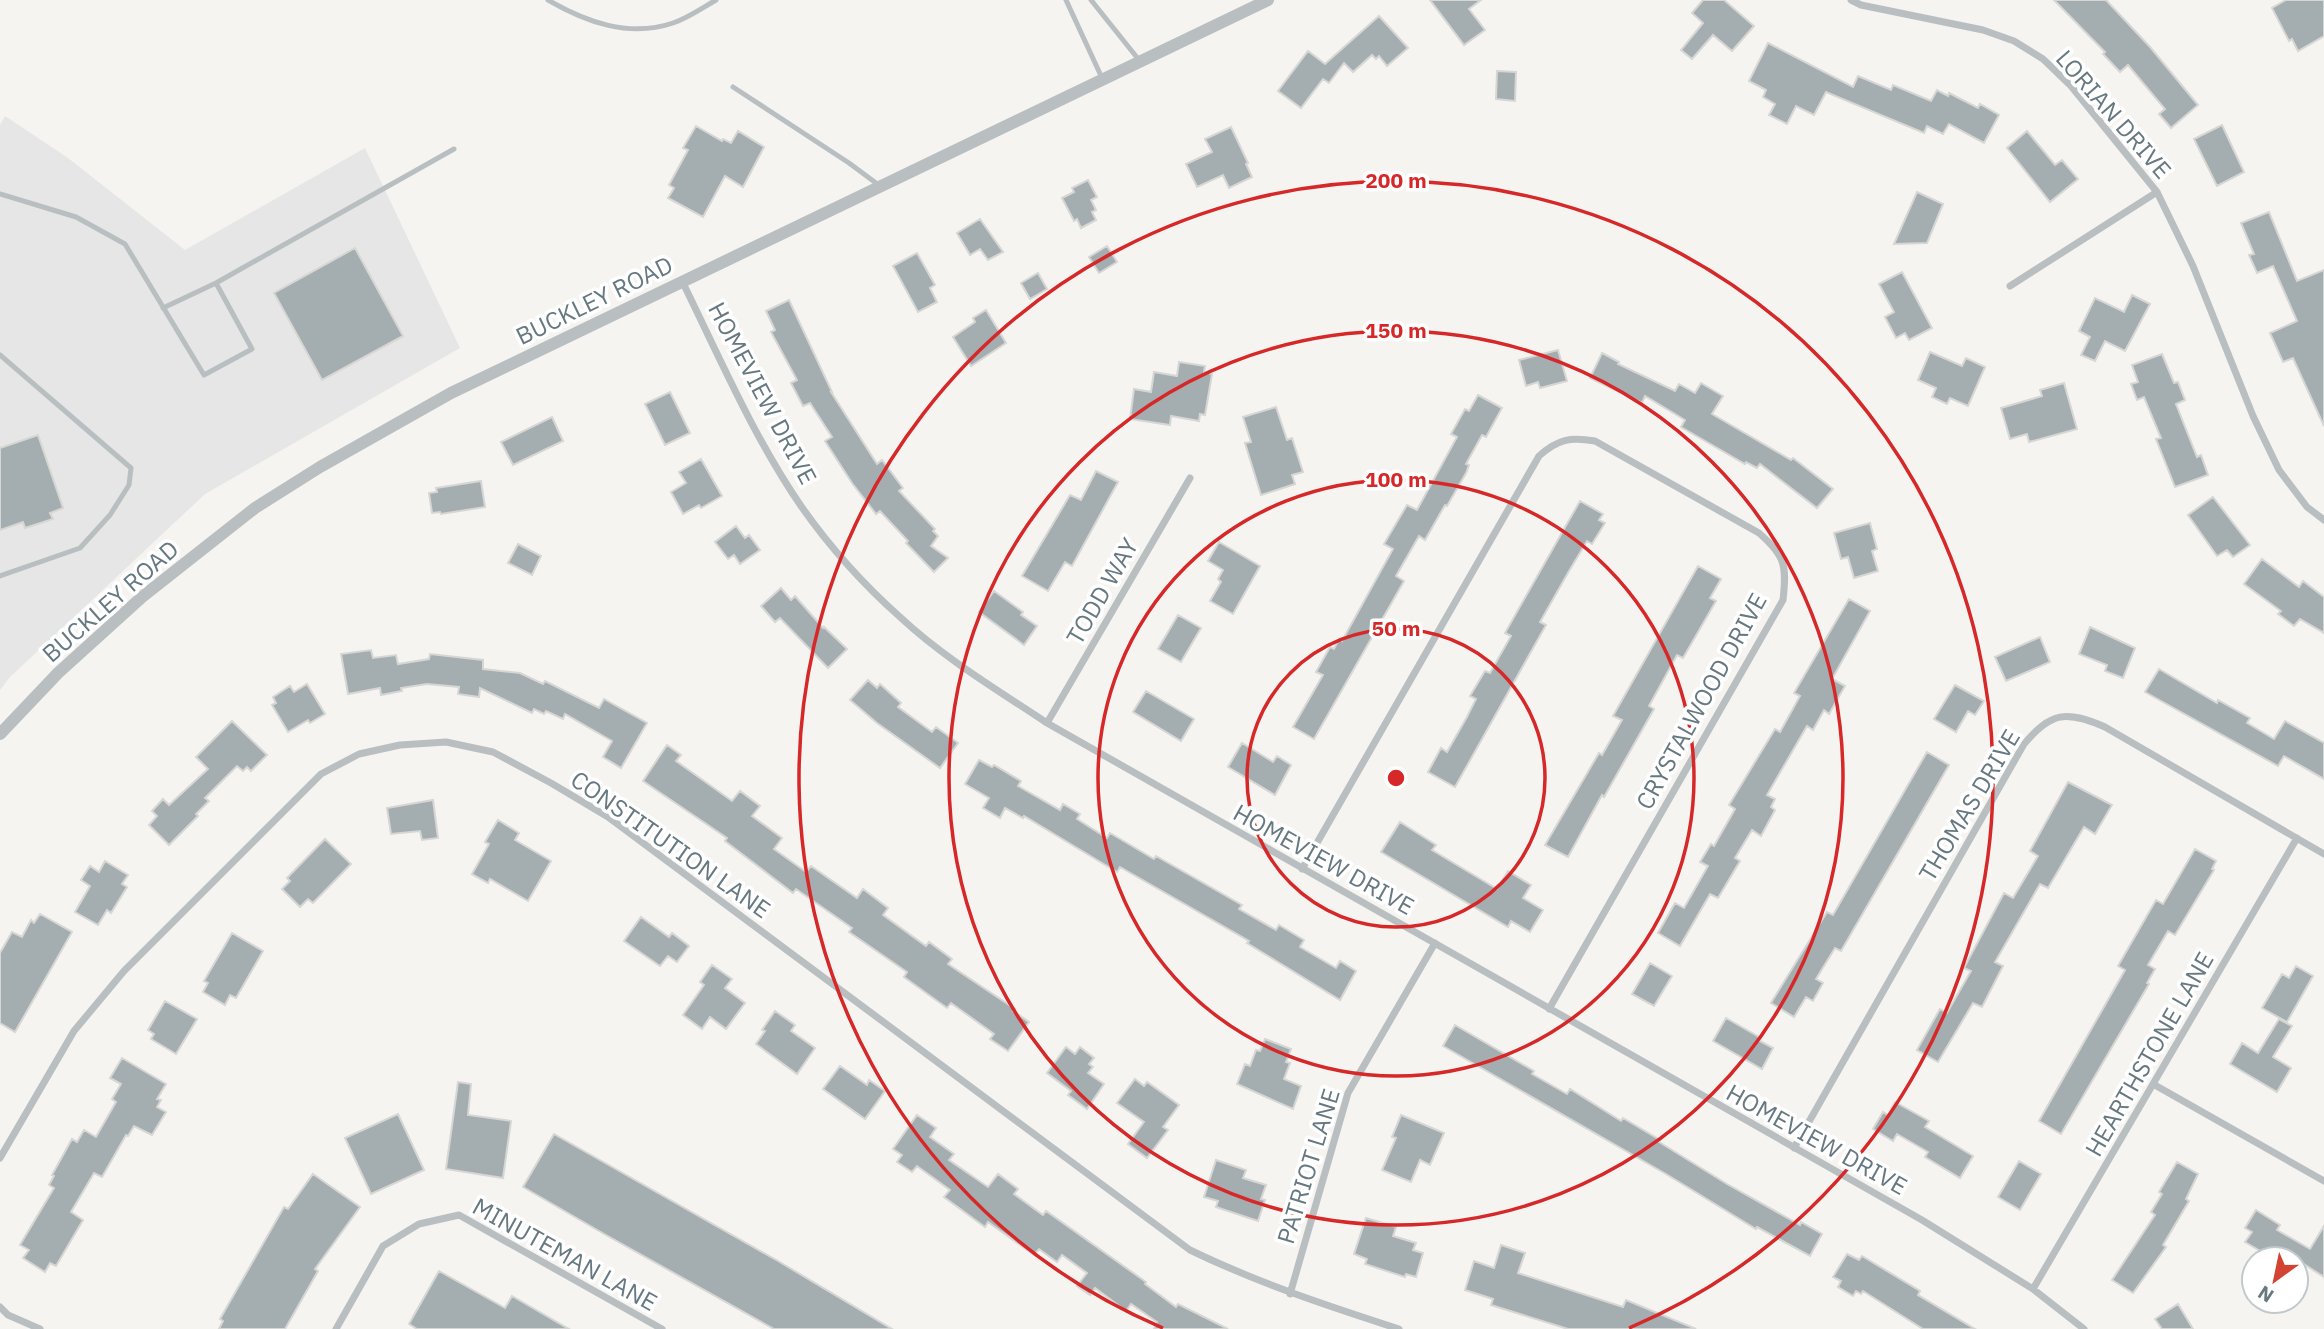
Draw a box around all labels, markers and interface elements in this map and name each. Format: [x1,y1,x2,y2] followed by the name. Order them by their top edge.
[2049,43,2179,185] street label: LORIAN DRIVE
[1365,166,1427,194] text: 200 m
[510,248,678,352] street label: BUCKLEY ROAD
[701,296,825,490] street label: HOMEVIEW DRIVE
[1365,316,1427,344] text: 150 m
[1365,465,1427,493] text: 100 m
[1059,532,1145,650] street label: TODD WAY
[35,533,185,669] street label: BUCKLEY ROAD
[1628,587,1774,815] street label: CRYSTALWOOD DRIVE
[1372,614,1420,642] text: 50 m
[1911,723,2027,887] street label: THOMAS DRIVE
[565,763,777,925] street label: CONSTITUTION LANE
[1384,766,1408,790] centre of rings
[1228,796,1420,922] street label: HOMEVIEW DRIVE
[2077,946,2221,1162] street label: HEARTHSTONE LANE
[1721,1076,1913,1202] street label: HOMEVIEW DRIVE
[1269,1084,1347,1248] street label: PATRIOT LANE
[467,1190,663,1318] street label: MINUTEMAN LANE
[2240,1245,2310,1315] north arrow
[2253,1280,2278,1308] text: N

